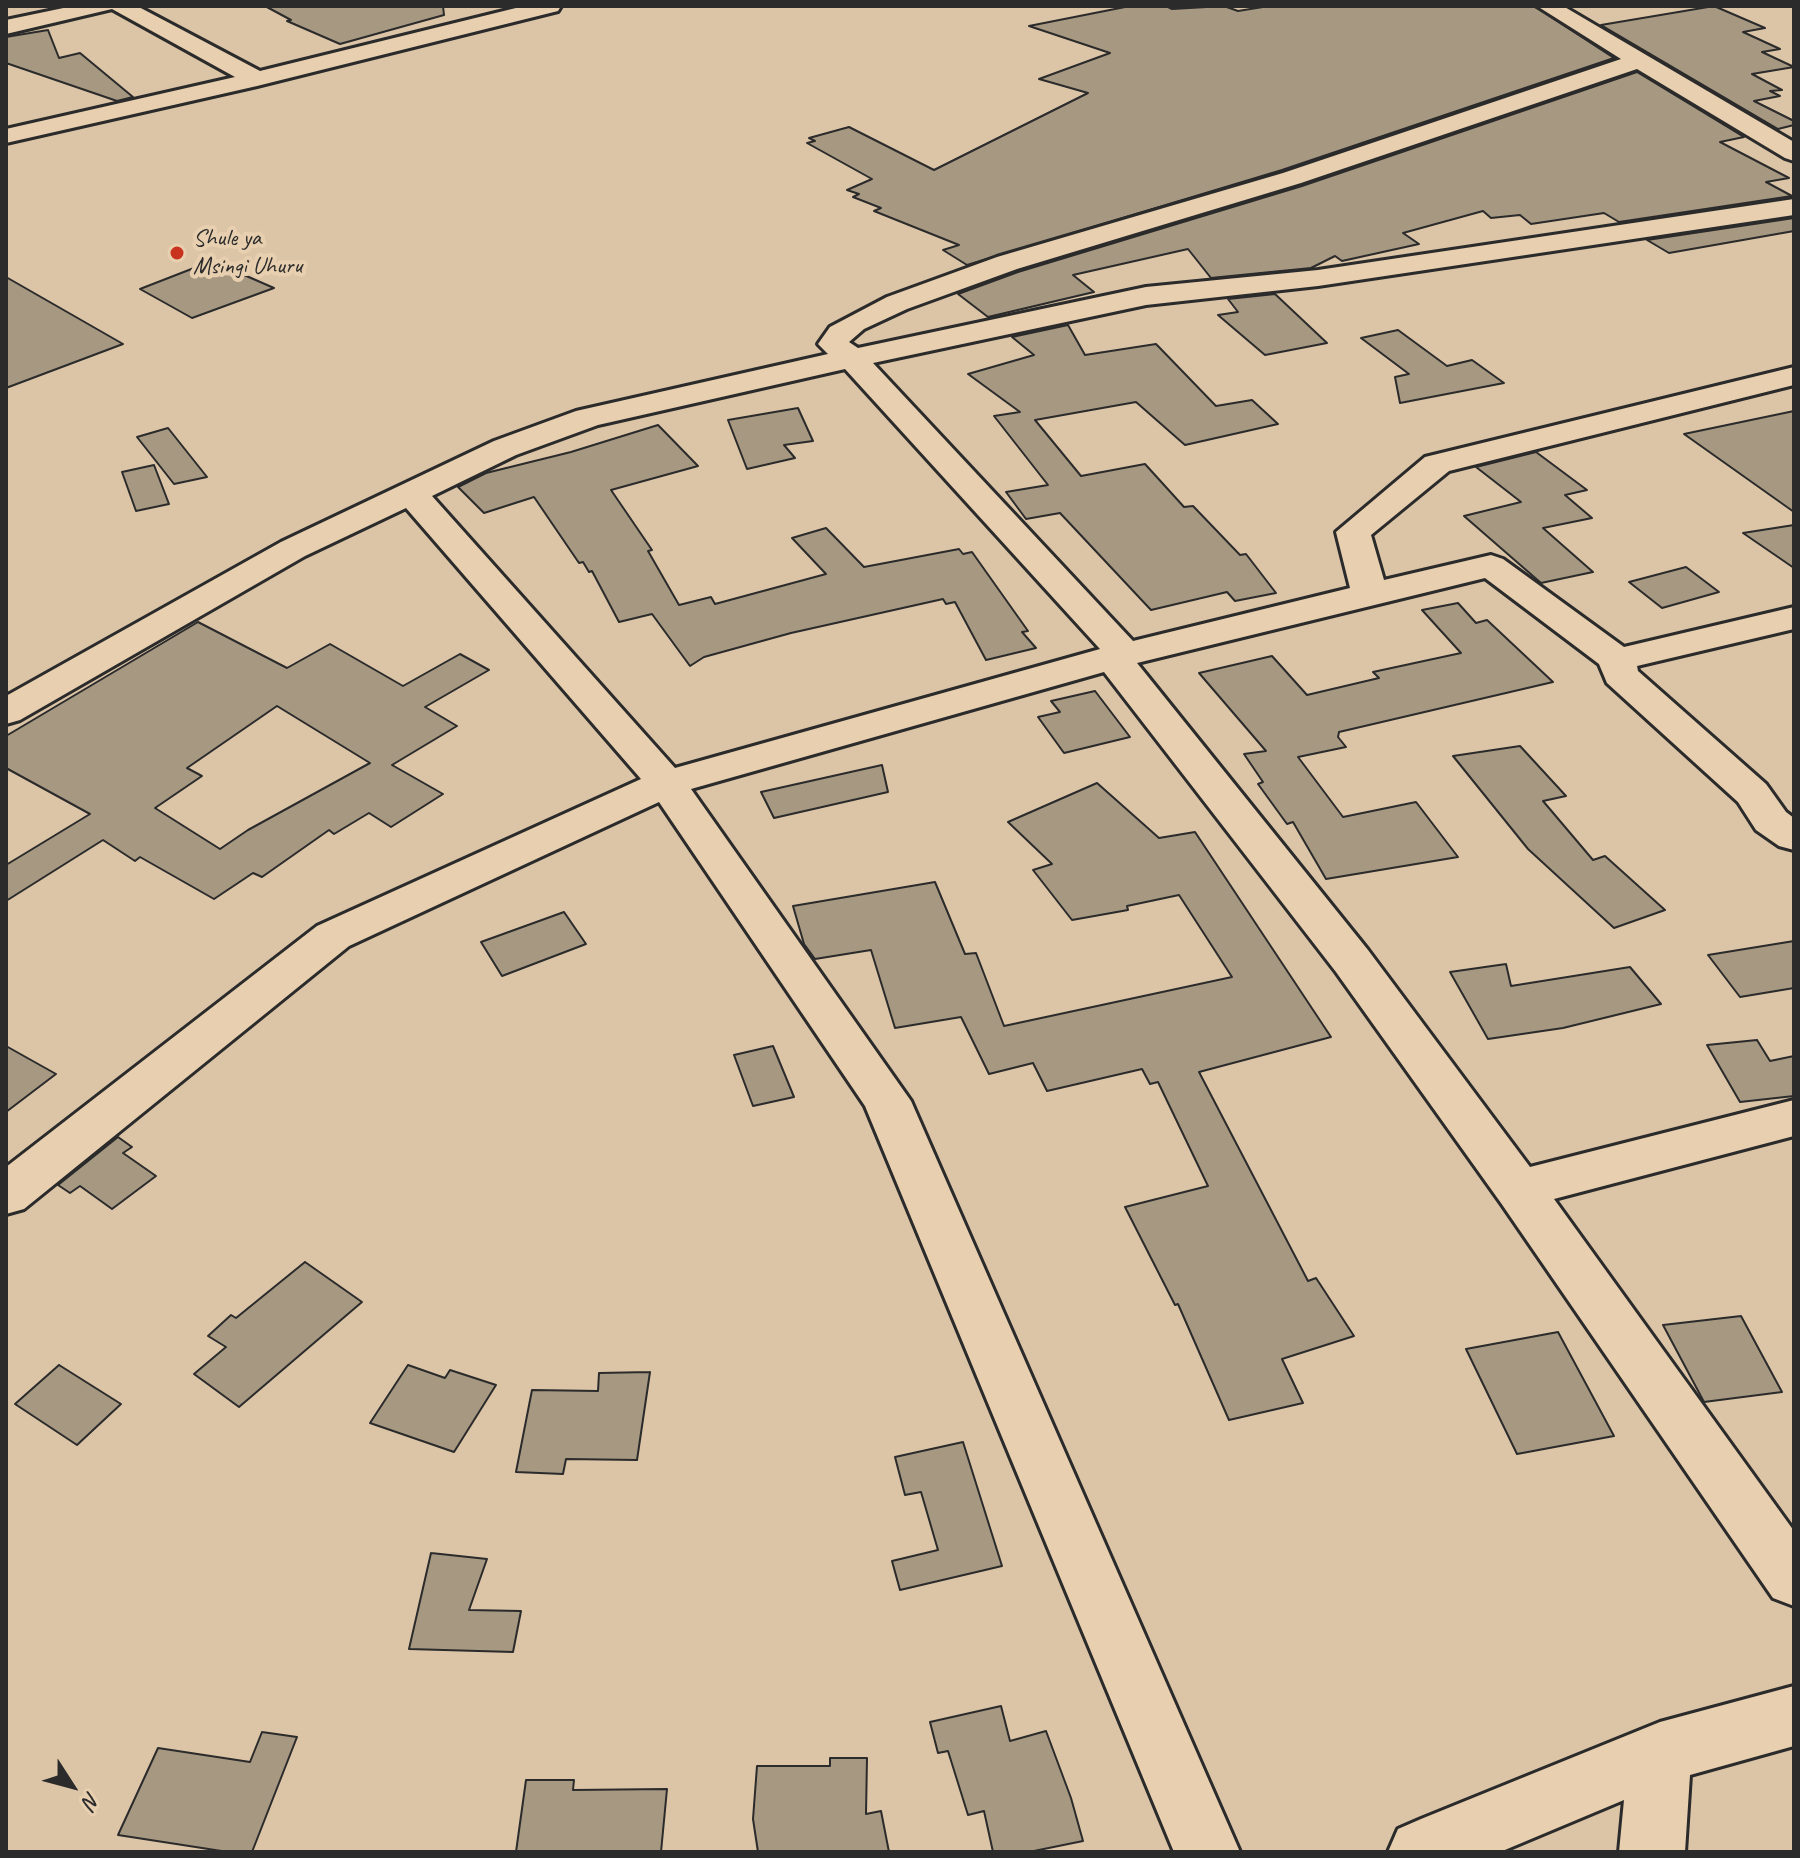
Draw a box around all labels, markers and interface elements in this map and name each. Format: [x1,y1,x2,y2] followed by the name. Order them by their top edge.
[193,225,302,281] place label: Shule ya Msingi Uhuru
[168,244,186,262] marker: Shule ya Msingi Uhuru
[32,1746,112,1826] north arrow
[76,1786,107,1814] text: N

